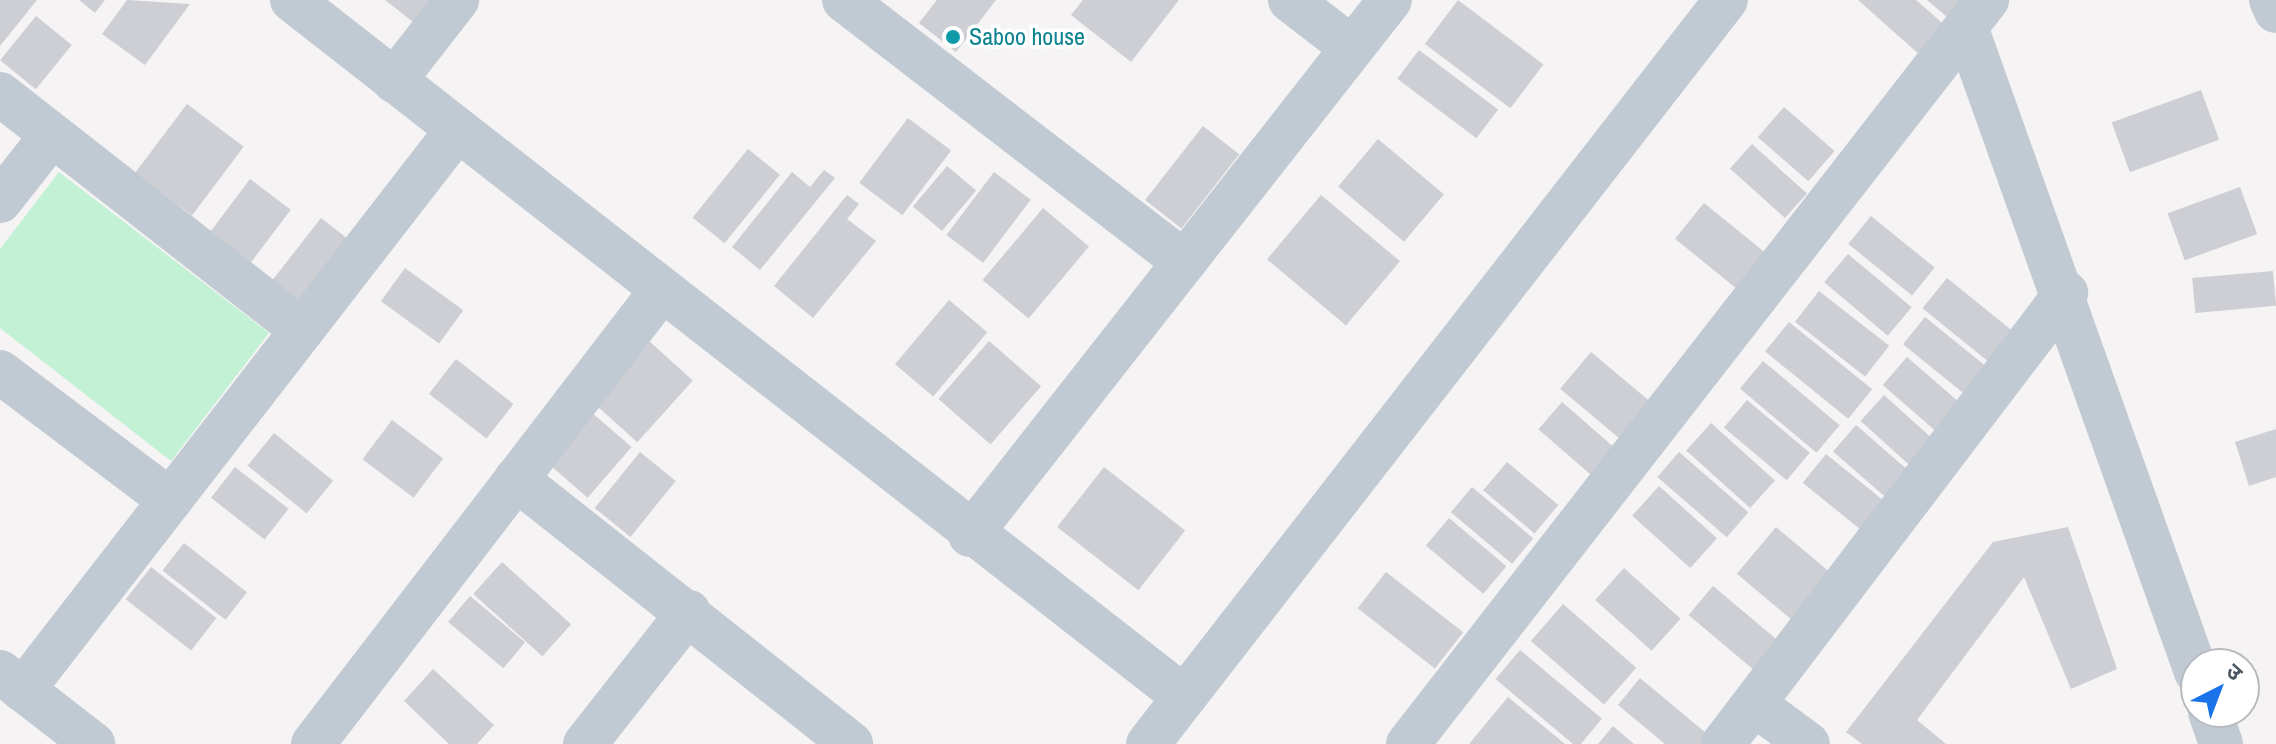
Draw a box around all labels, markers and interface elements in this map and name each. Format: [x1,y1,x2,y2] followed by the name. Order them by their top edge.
[969,23,1085,51] place label: Saboo house
[944,28,962,46] marker: Saboo house
[2180,648,2260,728] north arrow
[2220,656,2250,687] text: उ

